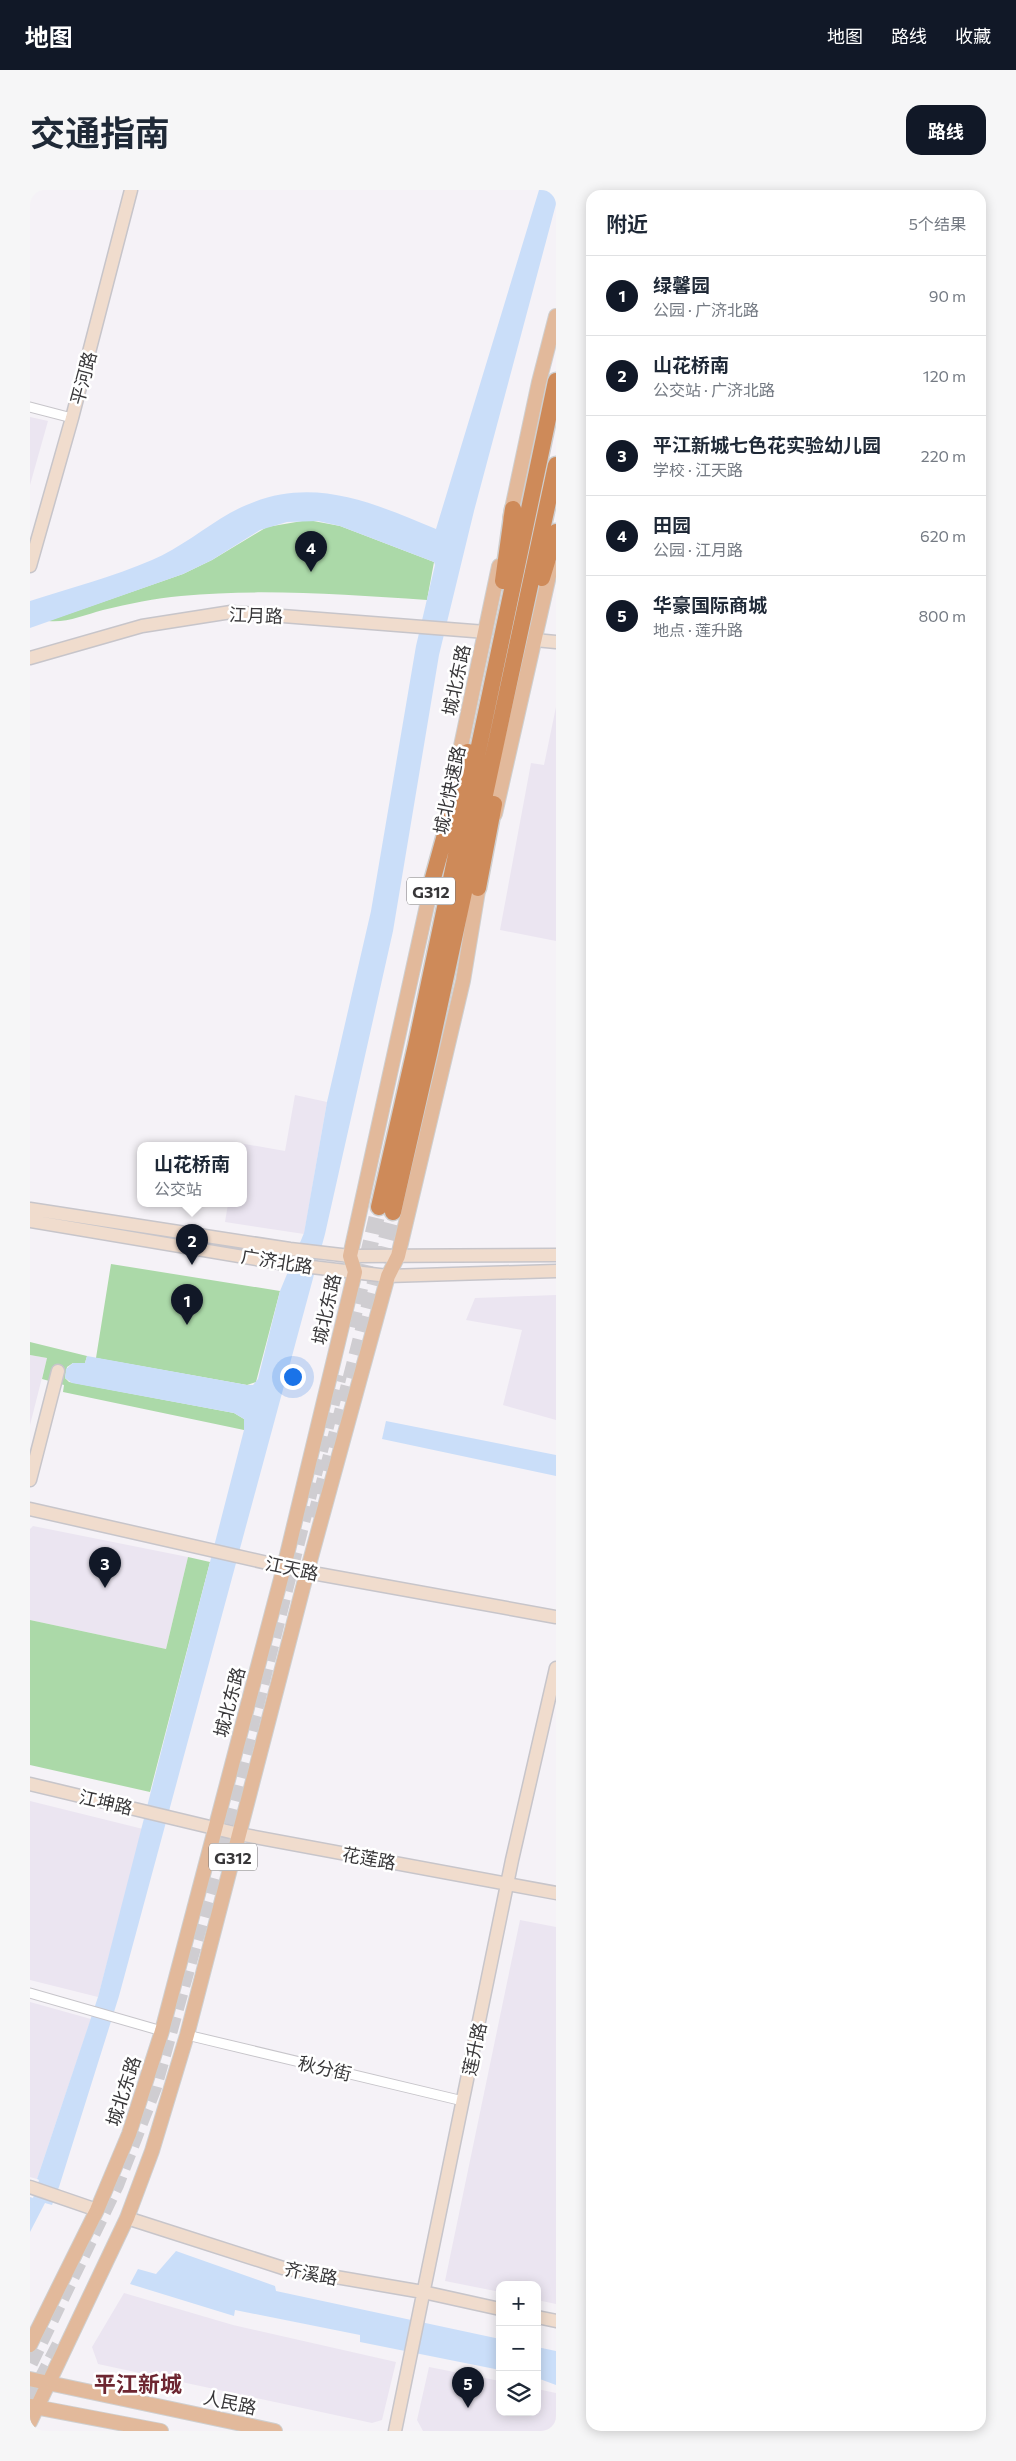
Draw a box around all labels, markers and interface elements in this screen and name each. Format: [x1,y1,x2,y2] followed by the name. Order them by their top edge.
[25,22,73,51] text: 地图
[827,25,863,47] text: 地图
[891,25,927,47] text: 路线
[955,25,991,47] text: 收藏
[906,105,986,155] button: 路线
[30,110,170,153] text: 交通指南
[606,211,648,236] text: 附近
[909,214,966,233] text: 5个结果
[653,273,710,296] text: 绿馨园
[618,286,626,305] text: 1
[929,286,966,305] text: 90 m
[653,300,759,319] text: 公园 · 广济北路
[65,349,101,407] street label: 平河路
[653,353,729,376] text: 山花桥南
[617,366,627,385] text: 2
[923,366,966,385] text: 120 m
[653,380,775,399] text: 公交站 · 广济北路
[653,433,881,456] text: 平江新城七色花实验幼儿园
[617,446,627,465] text: 3
[921,446,966,465] text: 220 m
[653,460,743,479] text: 学校 · 江天路
[653,513,691,536] text: 田园
[617,526,627,545] text: 4
[920,526,966,545] text: 620 m
[295,531,327,572] pin: 4
[653,540,743,559] text: 公园 · 江月路
[653,593,767,616] text: 华豪国际商城
[229,603,283,627] street label: 江月路
[617,606,627,625] text: 5
[918,606,966,625] text: 800 m
[653,620,743,639] text: 地点 · 莲升路
[438,642,474,718] street label: 城北东路
[429,744,469,836] street label: 城北快速路
[407,878,455,904] road number: G312
[137,1142,247,1207] popup
[154,1152,230,1175] text: 山花桥南
[154,1179,202,1198] text: 公交站
[176,1224,208,1265] pin: 2
[240,1245,314,1277] street label: 广济北路
[307,1271,345,1347] street label: 城北东路
[171,1284,203,1325] pin: 1
[280,1364,306,1390] your location
[89,1547,121,1588] pin: 3
[263,1552,321,1584] street label: 江天路
[209,1664,249,1740] street label: 城北东路
[77,1785,135,1819] street label: 江坤路
[341,1842,397,1874] street label: 花莲路
[209,1844,257,1870] road number: G312
[458,2020,490,2078] street label: 莲升路
[296,2051,354,2085] street label: 秋分街
[101,2053,145,2129] street label: 城北东路
[282,2257,340,2289] street label: 齐溪路
[496,2281,541,2416] map controls
[496,2281,541,2326] button: +
[496,2326,541,2371] button: −
[452,2367,484,2408] pin: 5
[94,2370,182,2397] district label: 平江新城
[496,2371,541,2416] button: layers
[201,2386,259,2418] street label: 人民路

